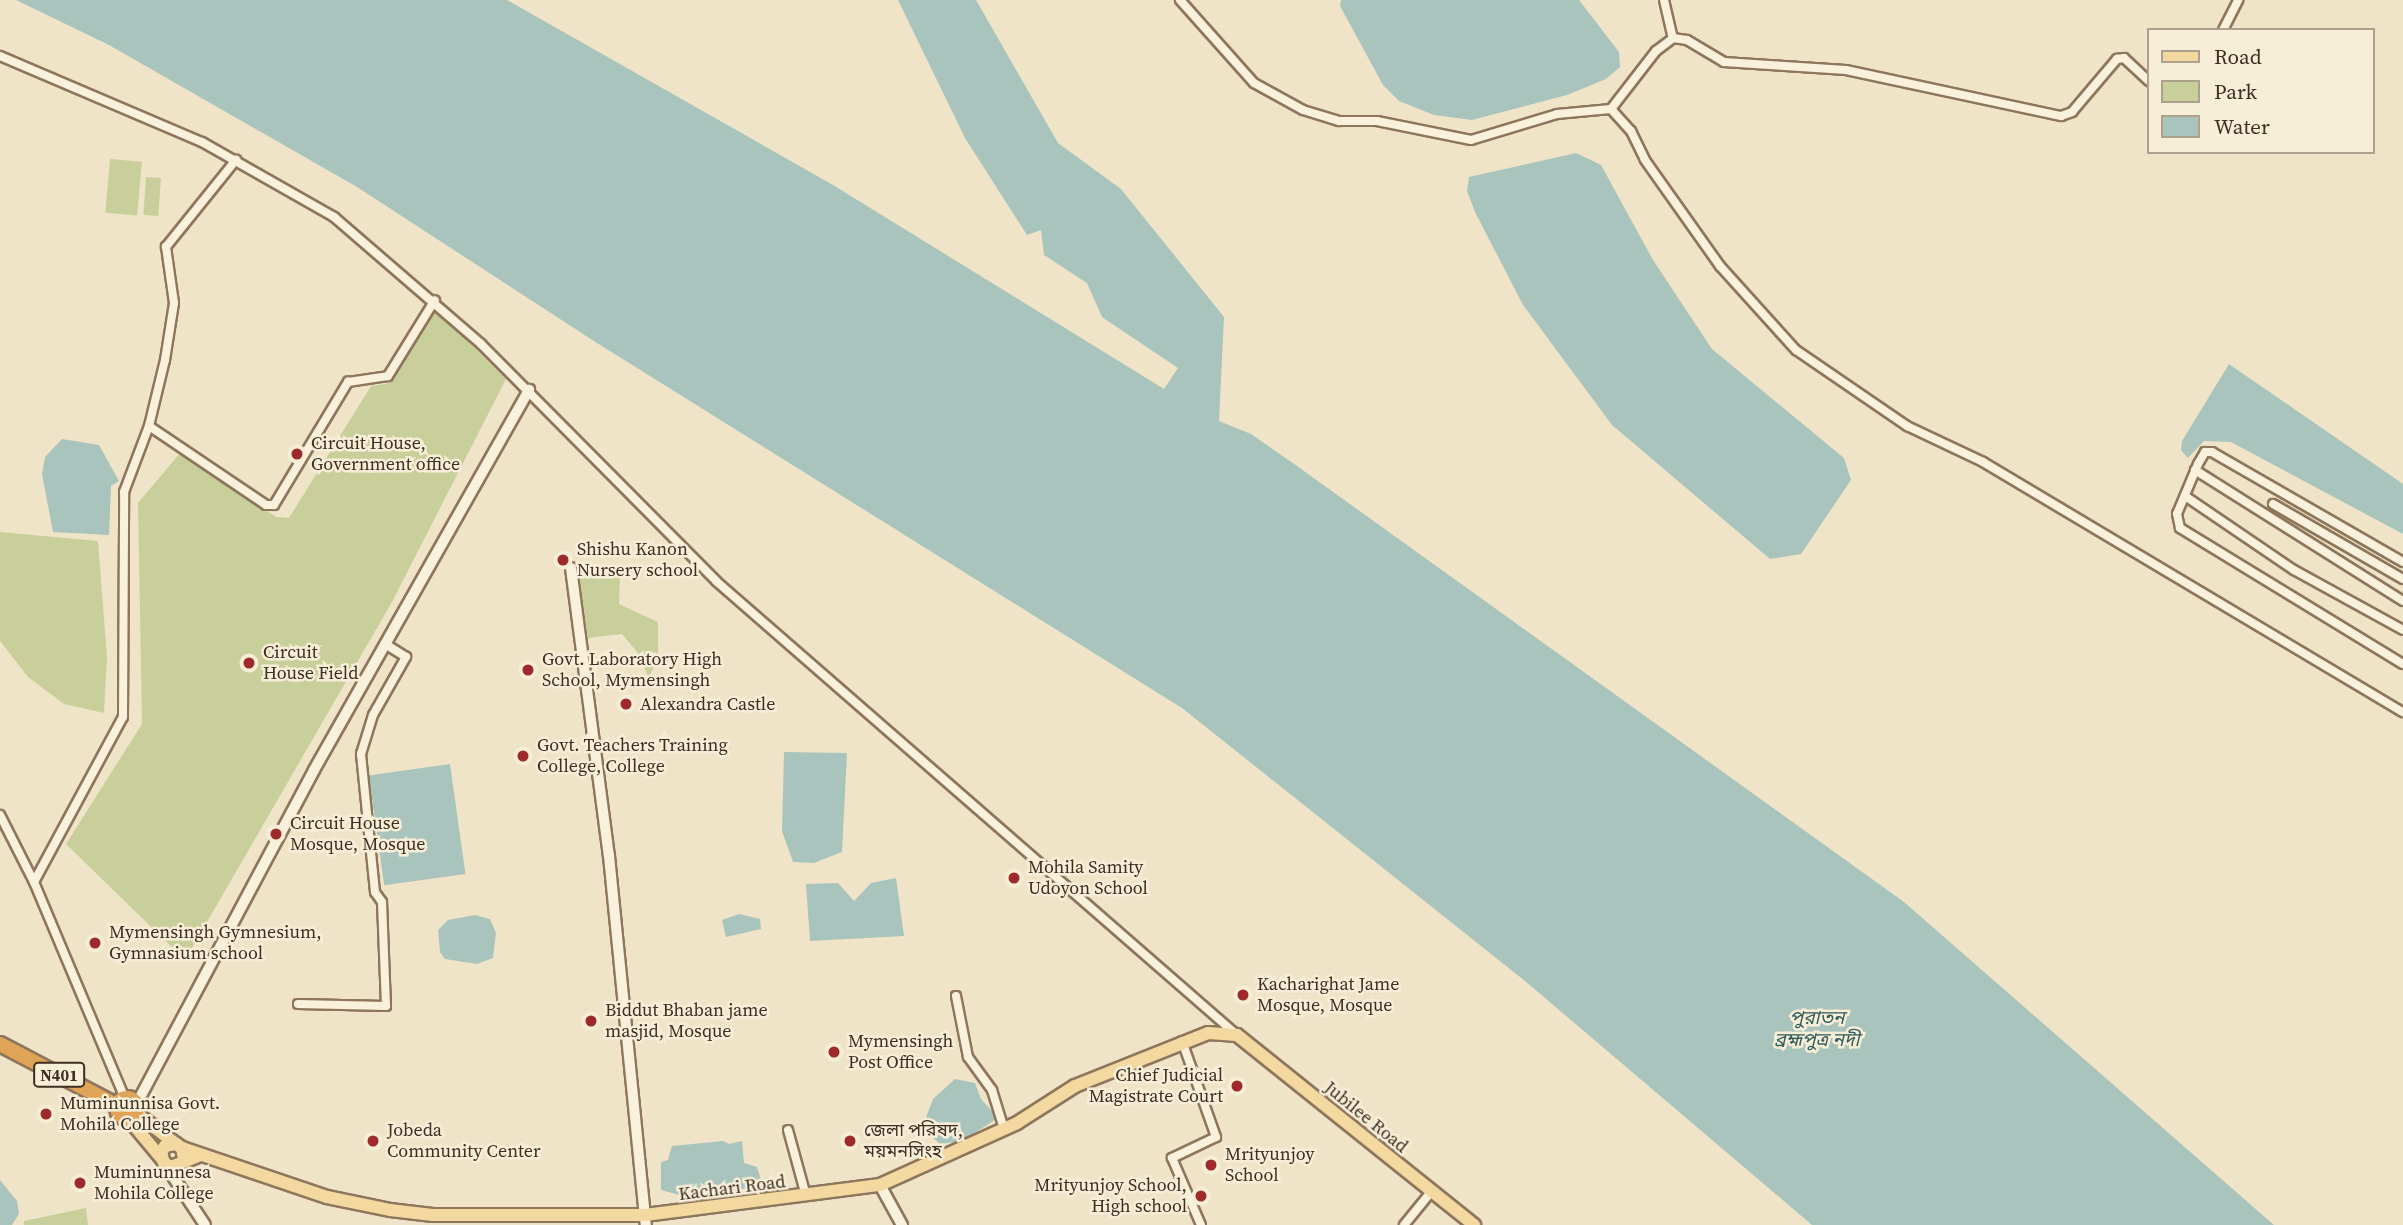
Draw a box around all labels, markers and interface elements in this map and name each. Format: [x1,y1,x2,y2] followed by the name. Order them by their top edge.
[2148,28,2375,154] legend
[2214,42,2262,71] text: Road
[2214,77,2257,106] text: Park
[2214,112,2270,141] text: Water
[311,433,460,476] place label: Circuit House, Government office
[289,446,305,462] marker: Circuit House, Government office
[577,539,698,582] place label: Shishu Kanon Nursery school
[555,552,571,568] marker: Shishu Kanon Nursery school
[263,642,358,684] place label: Circuit House Field
[542,649,722,692] place label: Govt. Laboratory High School, Mymensingh
[241,655,257,671] marker: Circuit House Field
[520,662,536,678] marker: Govt. Laboratory High School, Mymensingh
[640,693,775,715] place label: Alexandra Castle
[618,696,634,712] marker: Alexandra Castle
[537,735,728,778] place label: Govt. Teachers Training College, College
[515,748,531,764] marker: Govt. Teachers Training College, College
[290,813,425,856] place label: Circuit House Mosque, Mosque
[268,826,284,842] marker: Circuit House Mosque, Mosque
[1028,857,1148,900] place label: Mohila Samity Udoyon School
[1006,870,1022,886] marker: Mohila Samity Udoyon School
[109,922,322,964] place label: Mymensingh Gymnesium, Gymnasium school
[87,935,103,951] marker: Mymensingh Gymnesium, Gymnasium school
[1257,974,1399,1016] place label: Kacharighat Jame Mosque, Mosque
[1235,987,1251,1003] marker: Kacharighat Jame Mosque, Mosque
[605,1000,768,1042] place label: Biddut Bhaban jame masjid, Mosque
[1774,1007,1860,1051] water label: পুরাতন ব্রহ্মপুত্র নদী
[583,1013,599,1029] marker: Biddut Bhaban jame masjid, Mosque
[848,1031,953,1074] place label: Mymensingh Post Office
[826,1044,842,1060] marker: Mymensingh Post Office
[33,1063,85,1088] road number: N401
[1089,1065,1223,1108] place label: Chief Judicial Magistrate Court
[1320,1077,1412,1157] street label: Jubilee Road
[1229,1078,1245,1094] marker: Chief Judicial Magistrate Court
[60,1093,220,1136] place label: Muminunnisa Govt. Mohila College
[38,1106,54,1122] marker: Muminunnisa Govt. Mohila College
[387,1120,541,1162] place label: Jobeda Community Center
[864,1120,963,1162] place label: জেলা পরিষদ, ময়মনসিংহ
[365,1133,381,1149] marker: Jobeda Community Center
[842,1133,858,1149] marker: জেলা পরিষদ, ময়মনসিংহ
[1225,1144,1315,1186] place label: Mrityunjoy School
[1203,1157,1219,1173] marker: Mrityunjoy School
[94,1162,214,1204] place label: Muminunnesa Mohila College
[677,1171,787,1205] street label: Kachari Road
[72,1175,88,1191] marker: Muminunnesa Mohila College
[1034,1175,1187,1218] place label: Mrityunjoy School, High school
[1193,1188,1209,1204] marker: Mrityunjoy School, High school

